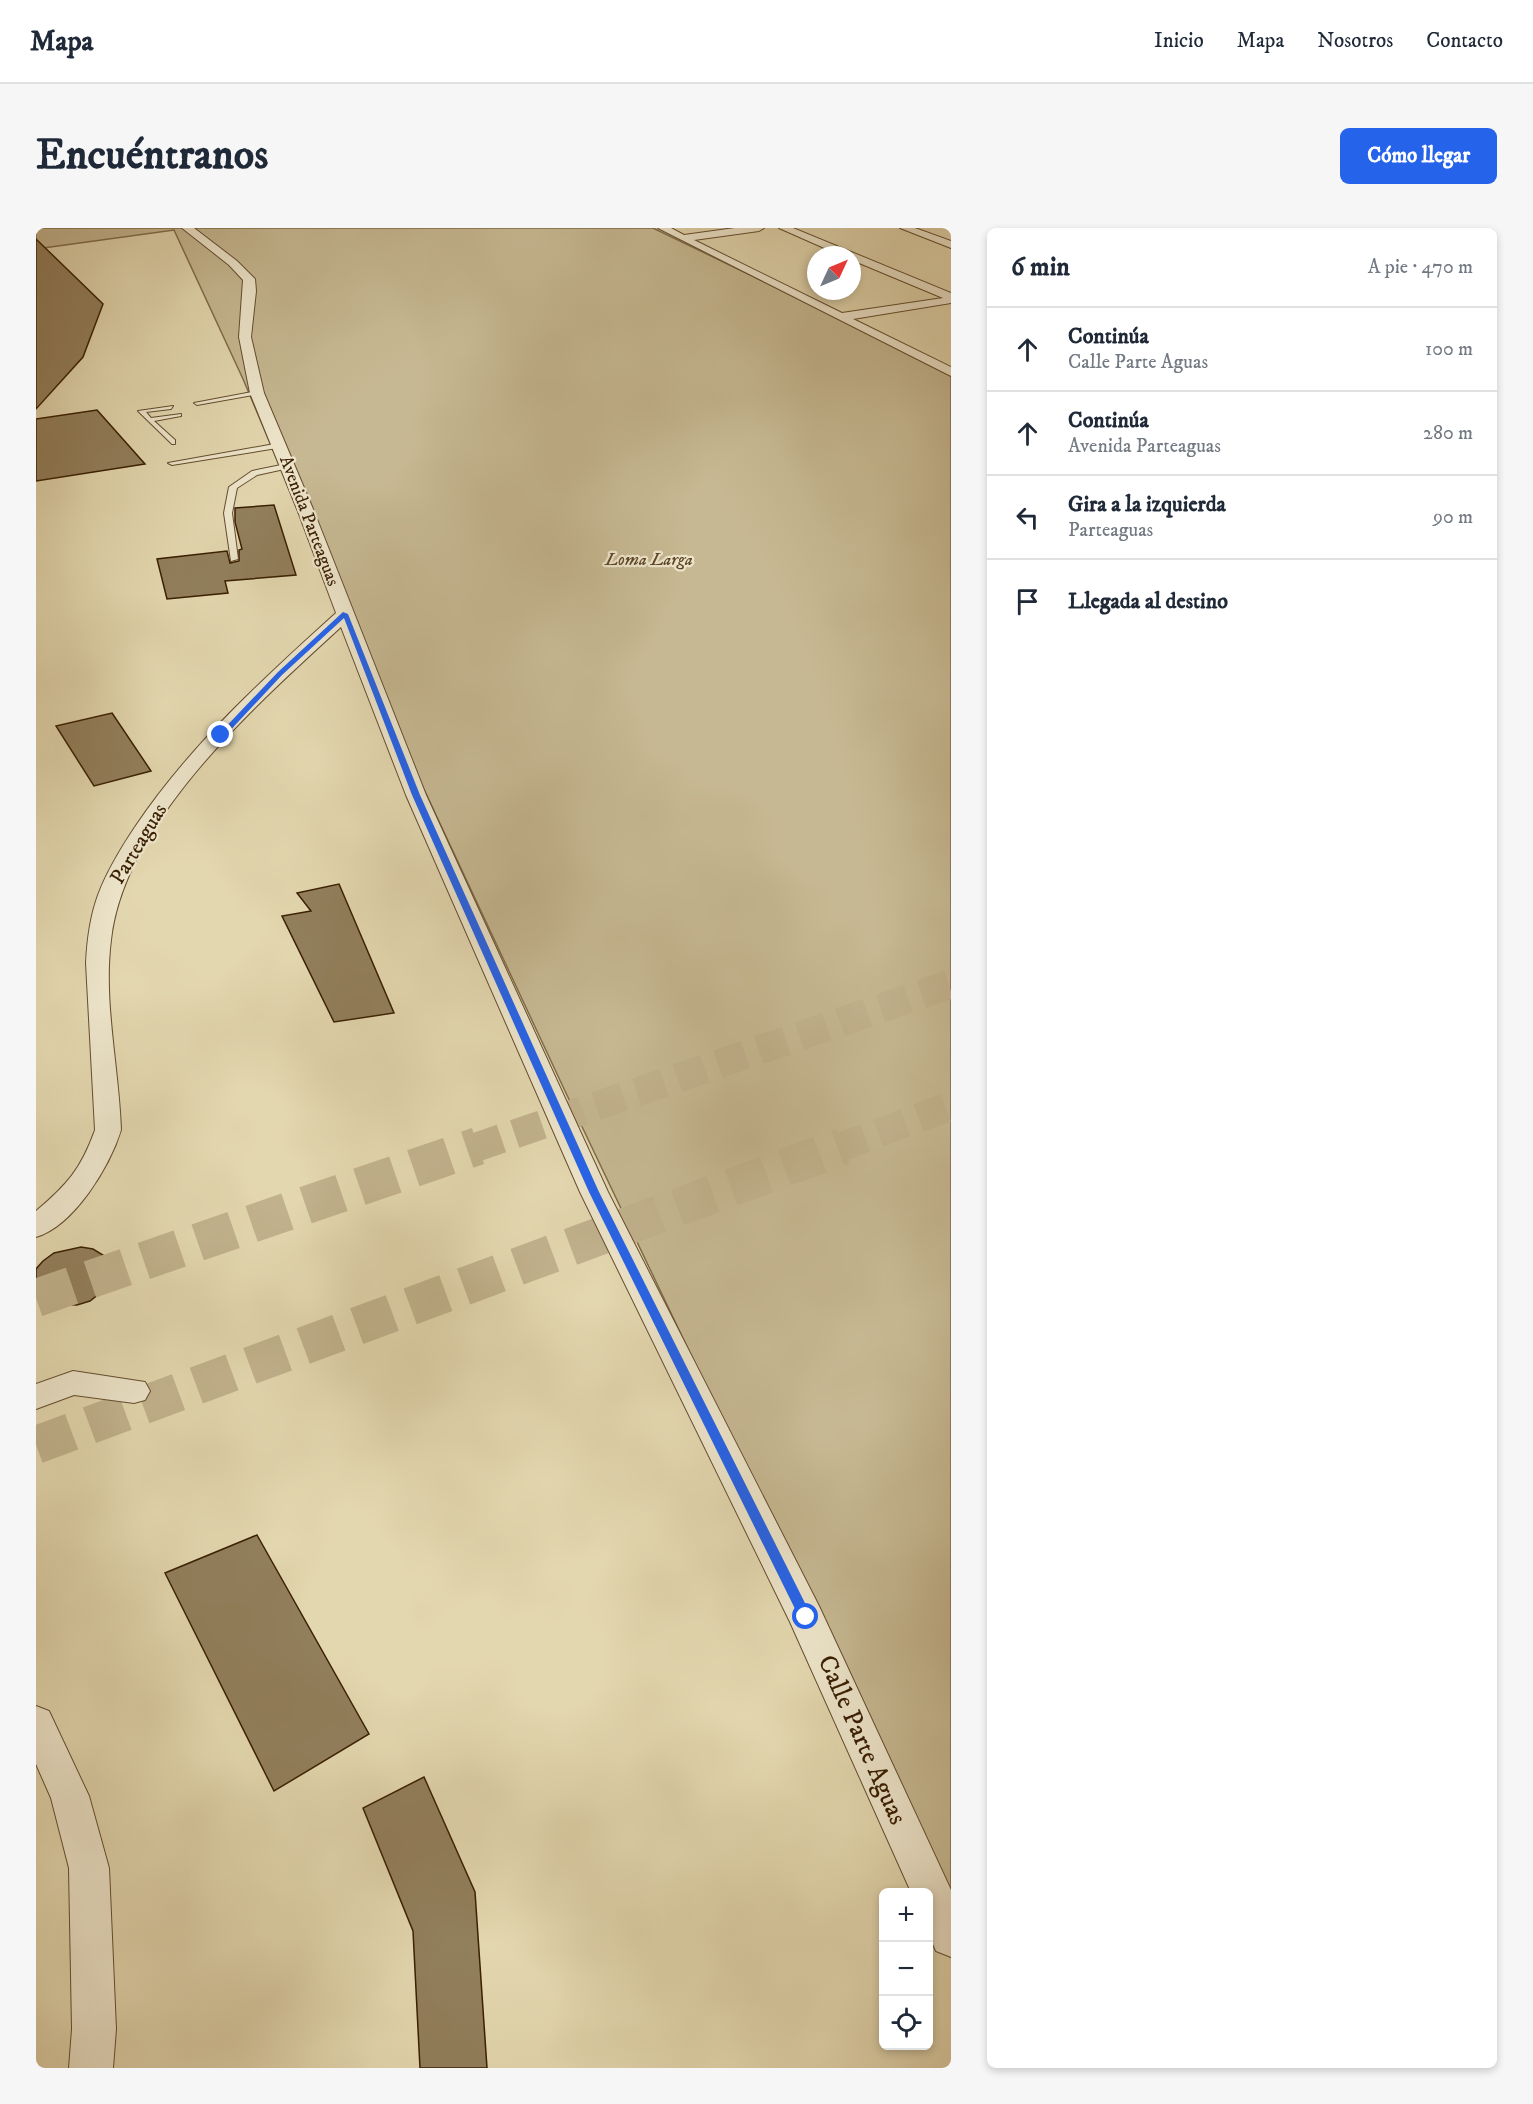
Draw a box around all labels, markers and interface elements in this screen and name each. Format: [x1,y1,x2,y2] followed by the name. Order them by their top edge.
[30,24,93,59] text: Mapa
[1154,28,1204,54] text: Inicio
[1237,28,1284,54] text: Mapa
[1317,28,1393,54] text: Nosotros
[1426,28,1503,54] text: Contacto
[1340,128,1497,184] button: Cómo llegar
[36,130,268,182] text: Encuéntranos
[807,246,861,300] north arrow
[1011,251,1070,284] text: 6 min
[1368,255,1473,280] text: A pie · 470 m
[1068,323,1149,350] text: Continúa
[1011,333,1044,366] icon: ahead
[1425,337,1473,362] text: 100 m
[1068,350,1208,375] text: Calle Parte Aguas
[1068,407,1149,434] text: Continúa
[1011,417,1044,450] icon: ahead
[1423,421,1473,446] text: 280 m
[1068,434,1221,459] text: Avenida Parteaguas
[274,453,344,589] street label: Avenida Parteaguas
[1068,491,1226,518] text: Gira a la izquierda
[1011,501,1044,534] icon: left
[1433,505,1473,530] text: 90 m
[1068,518,1153,543] text: Parteaguas
[604,549,693,571] park label: Loma Larga
[1011,585,1044,618] icon: arrive
[1068,588,1228,615] text: Llegada al destino
[207,721,233,747] route end
[105,799,173,889] street label: Parteaguas
[792,1603,818,1629] route start
[810,1650,914,1830] street label: Calle Parte Aguas
[879,1888,933,2050] map controls
[879,1888,933,1942] button: +
[879,1942,933,1996] button: −
[879,1996,933,2050] button: locate

